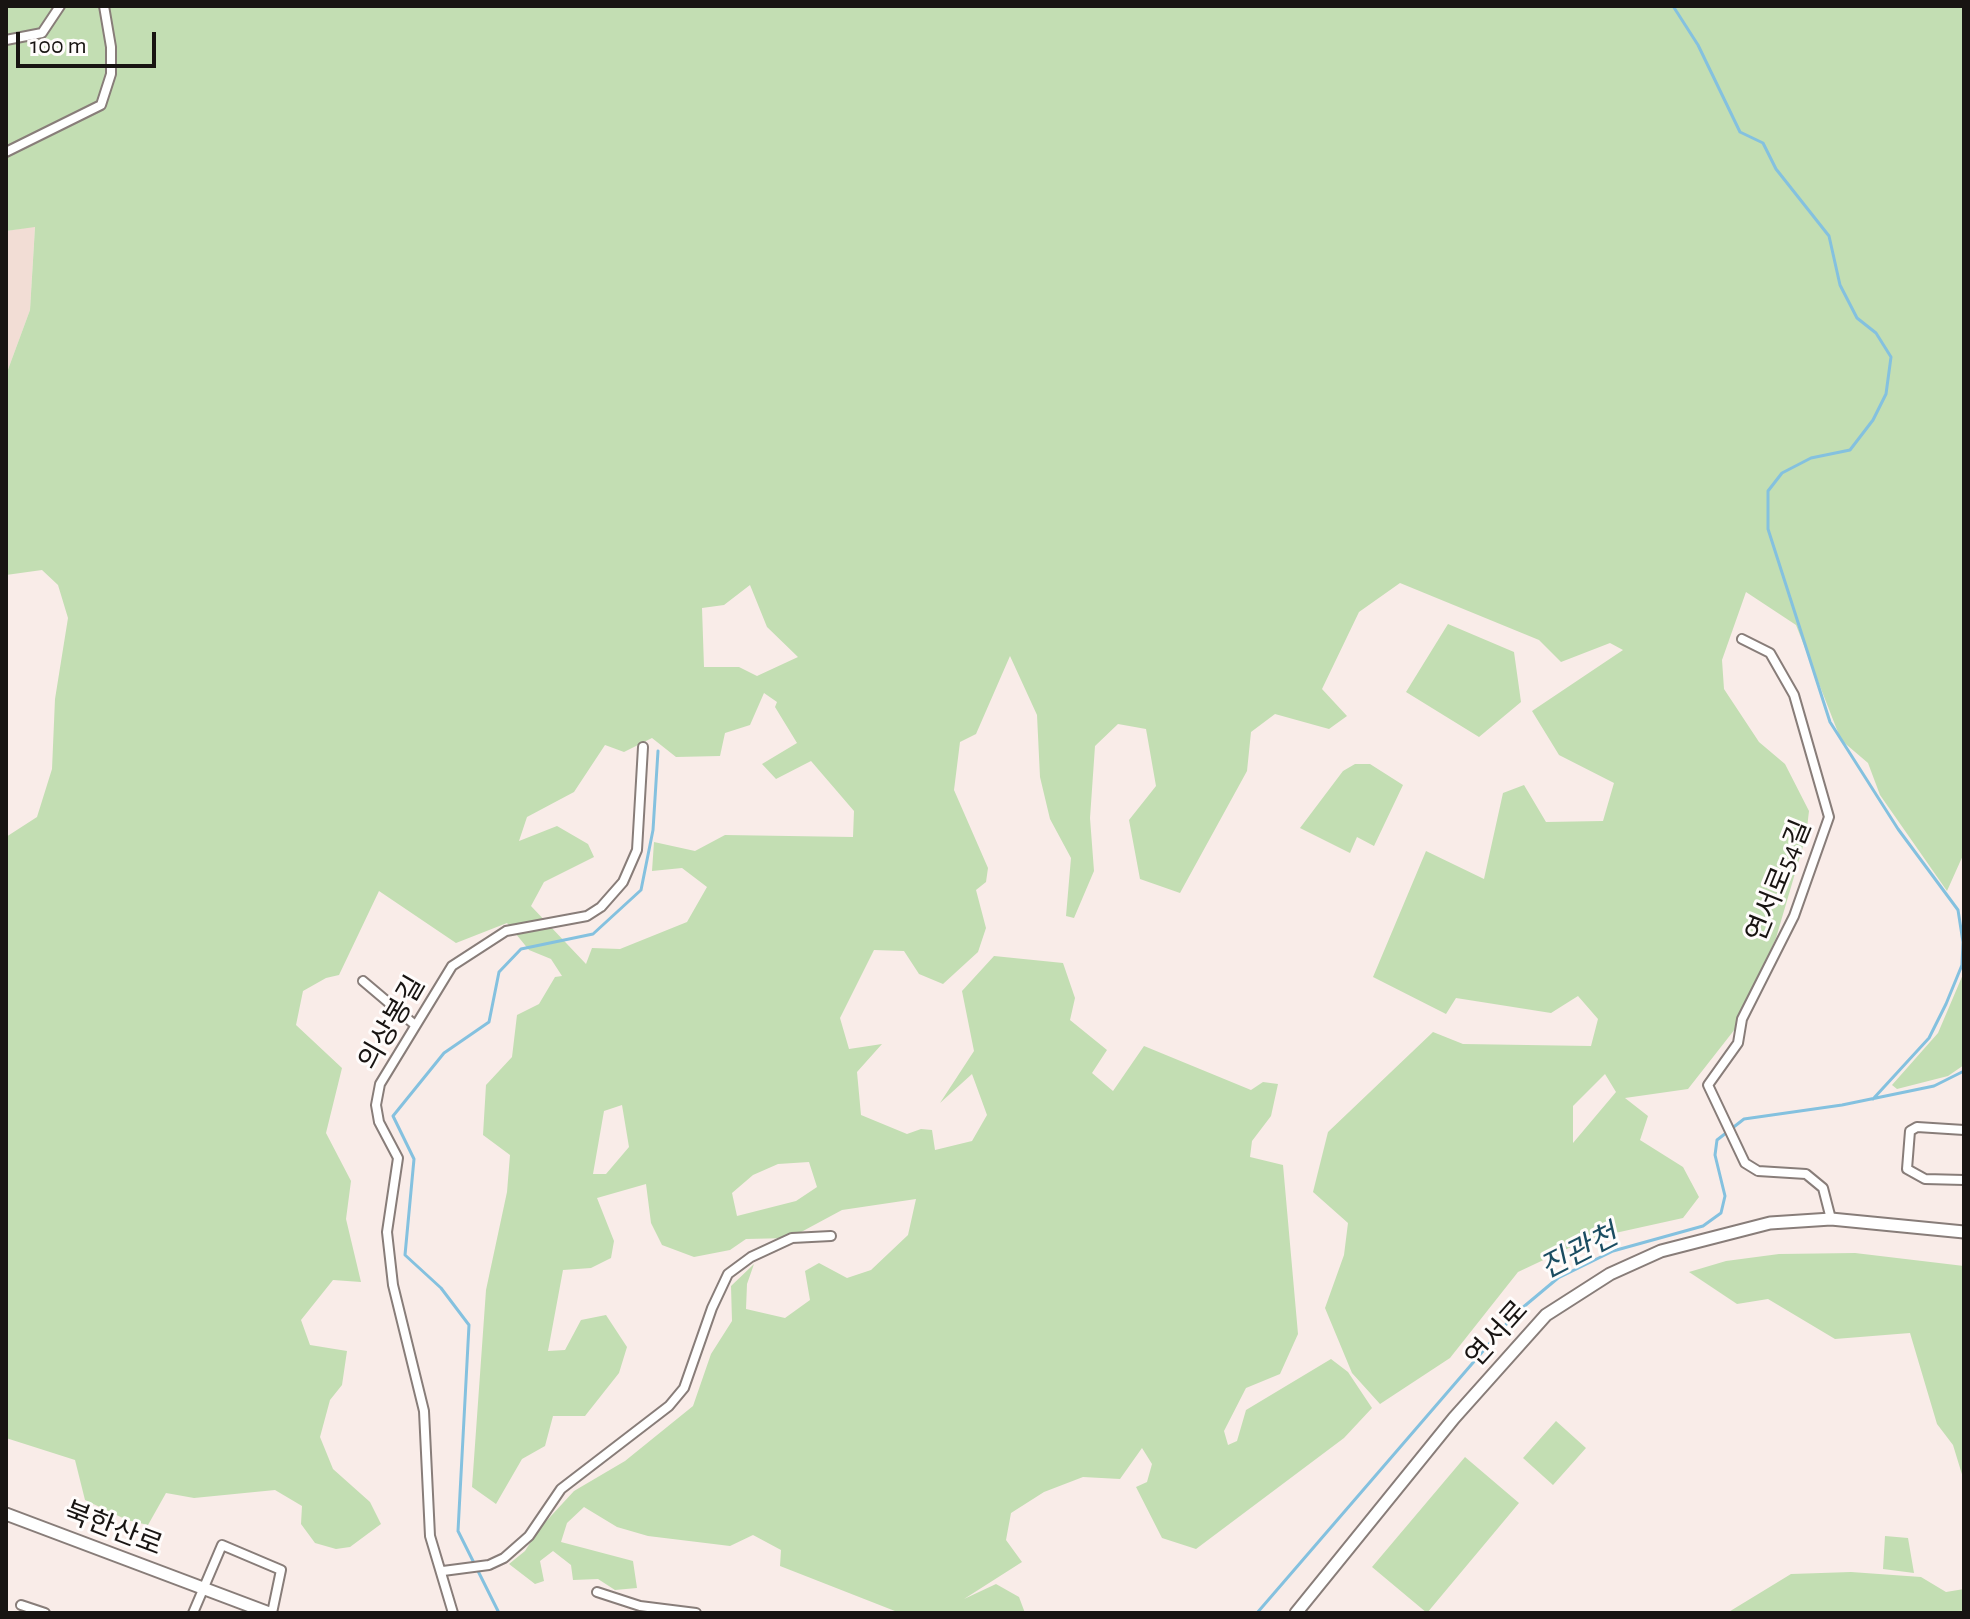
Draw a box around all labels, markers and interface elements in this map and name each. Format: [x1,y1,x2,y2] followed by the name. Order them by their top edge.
[20,16,160,66] scale bar
[30,34,87,58] text: 100 m
[1739,815,1819,947] street label: 연서로54길
[352,970,432,1076] street label: 의상봉길
[1534,1217,1624,1287] water label: 진관천
[1459,1294,1535,1374] street label: 연서로
[59,1495,167,1563] street label: 북한산로

